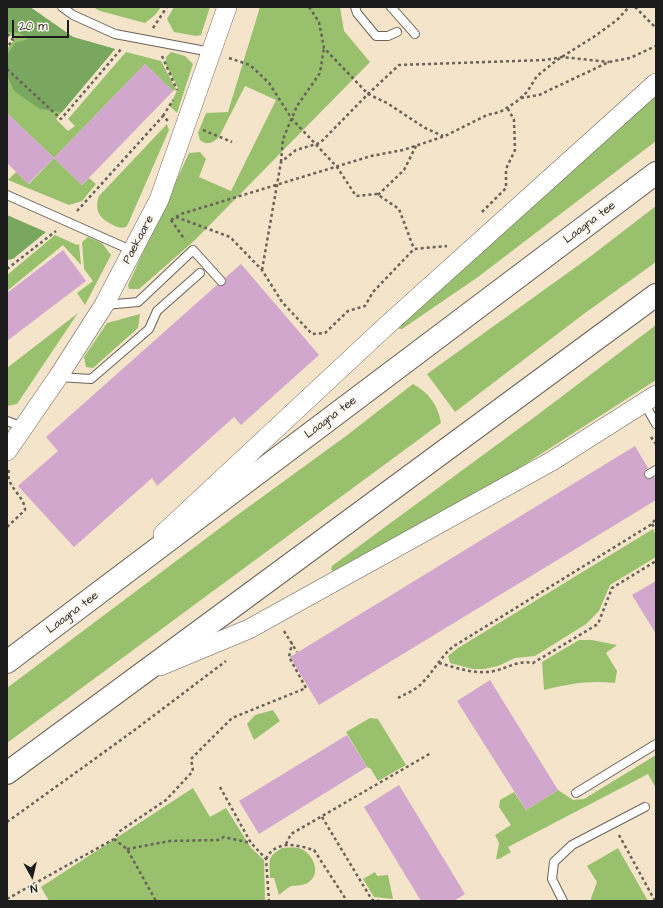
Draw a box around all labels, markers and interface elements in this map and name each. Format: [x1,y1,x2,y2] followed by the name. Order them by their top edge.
[14,12,71,38] scale bar
[19,18,48,35] text: 20 m
[561,199,619,247] street label: Laagna tee
[120,213,158,267] street label: Paekaare
[302,394,360,442] street label: Laagna tee
[44,589,102,637] street label: Laagna tee
[12,856,52,896] north arrow
[29,880,38,896] text: N

